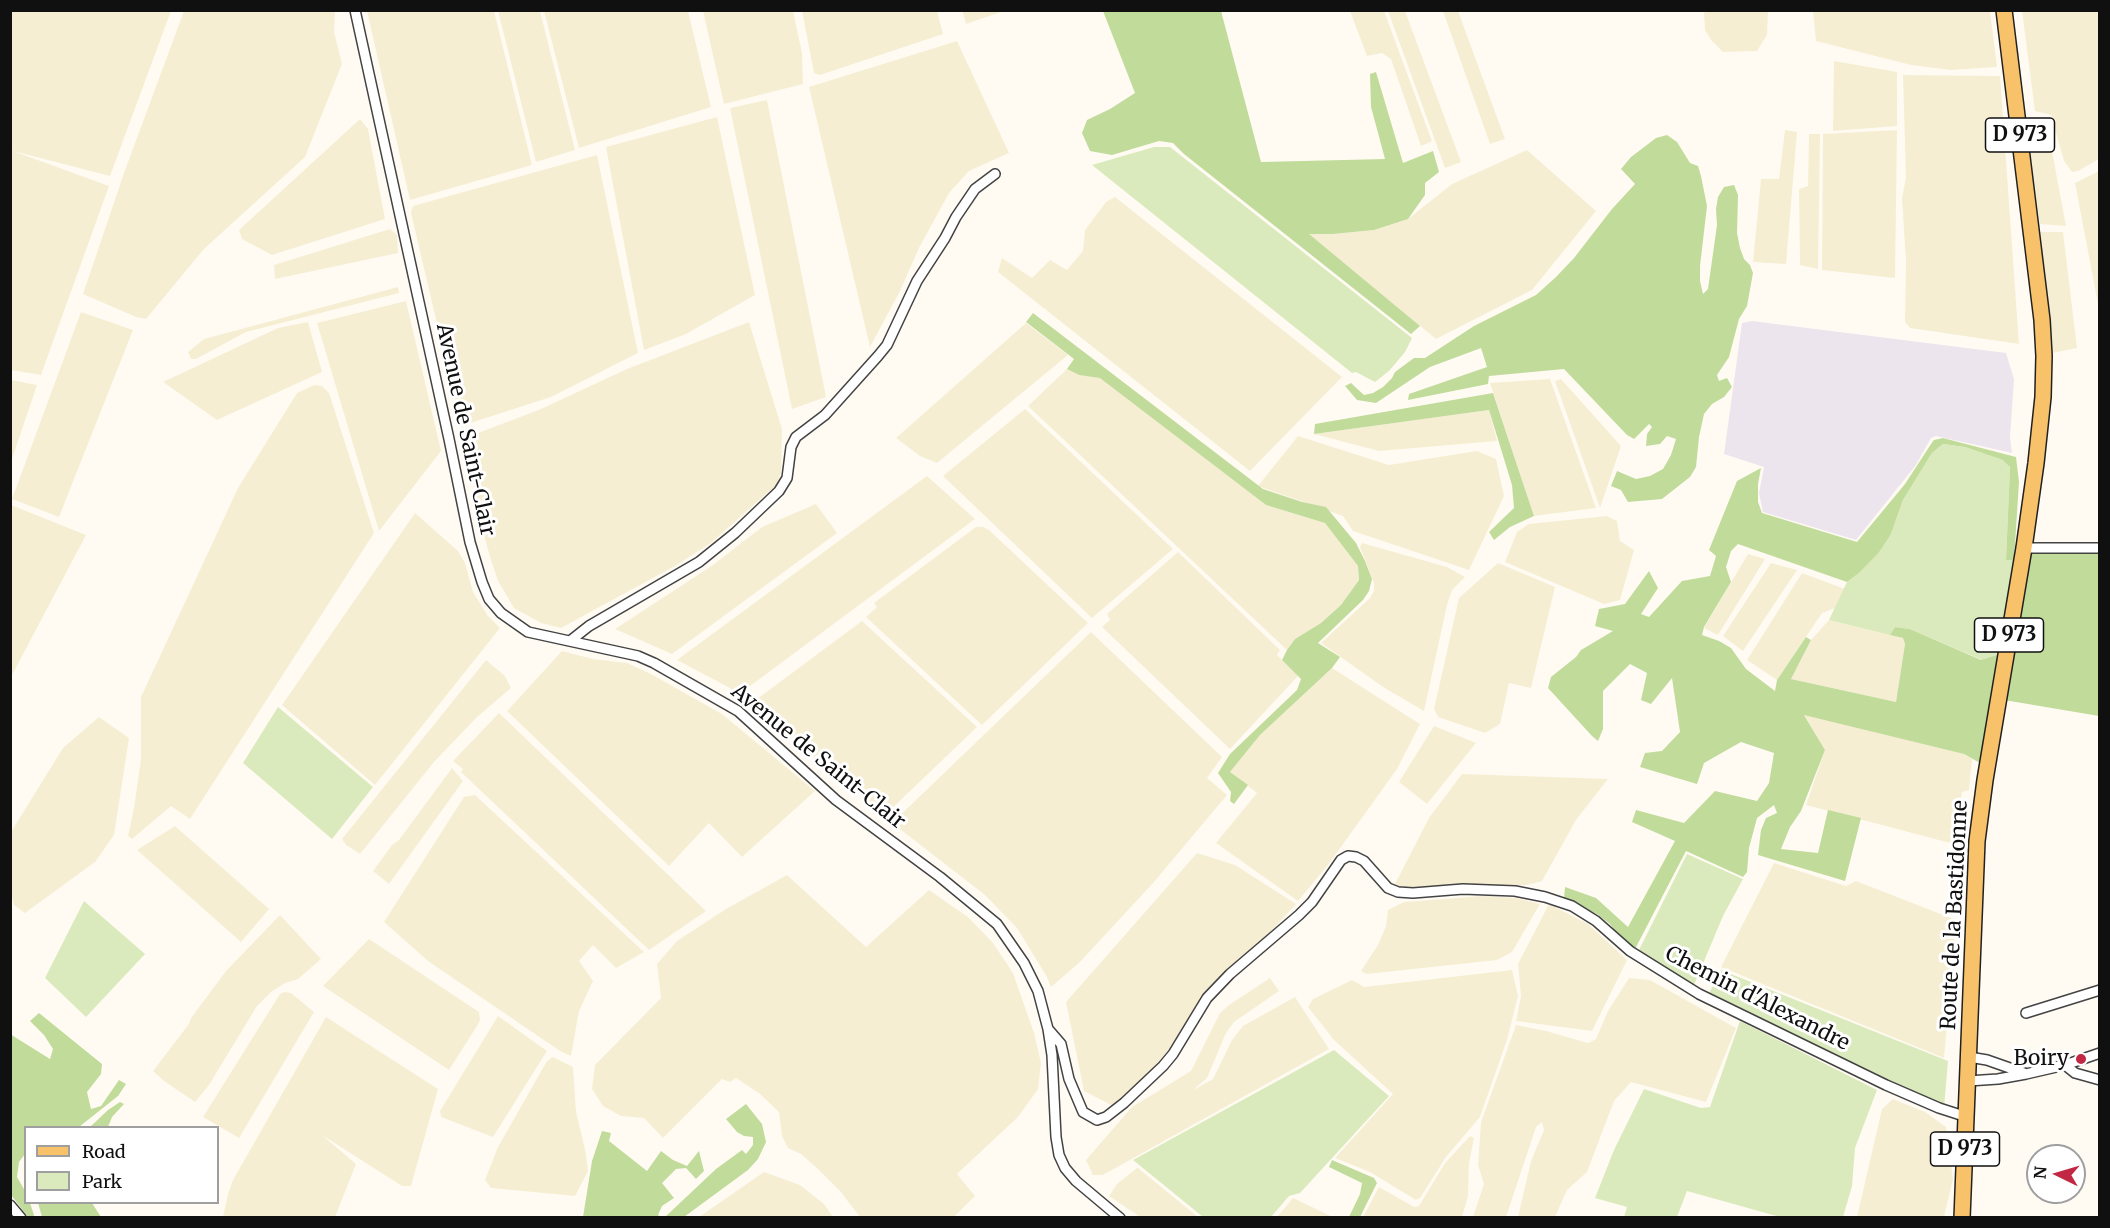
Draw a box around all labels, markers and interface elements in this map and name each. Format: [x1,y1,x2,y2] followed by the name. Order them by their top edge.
[1986,118,2054,152] road number: D 973
[430,321,500,539] street label: Avenue de Saint-Clair
[1974,618,2044,652] road number: D 973
[726,679,910,835] street label: Avenue de Saint-Clair
[1936,799,1974,1031] street label: Route de la Bastidonne
[1661,942,1853,1056] street label: Chemin d'Alexandre
[2013,1046,2069,1072] place label: Boiry
[2074,1052,2088,1066] marker: Boiry
[24,1126,219,1204] legend
[1930,1132,2000,1166] road number: D 973
[82,1140,126,1163] text: Road
[2026,1144,2086,1204] north arrow
[2030,1165,2051,1180] text: N
[82,1170,122,1193] text: Park

